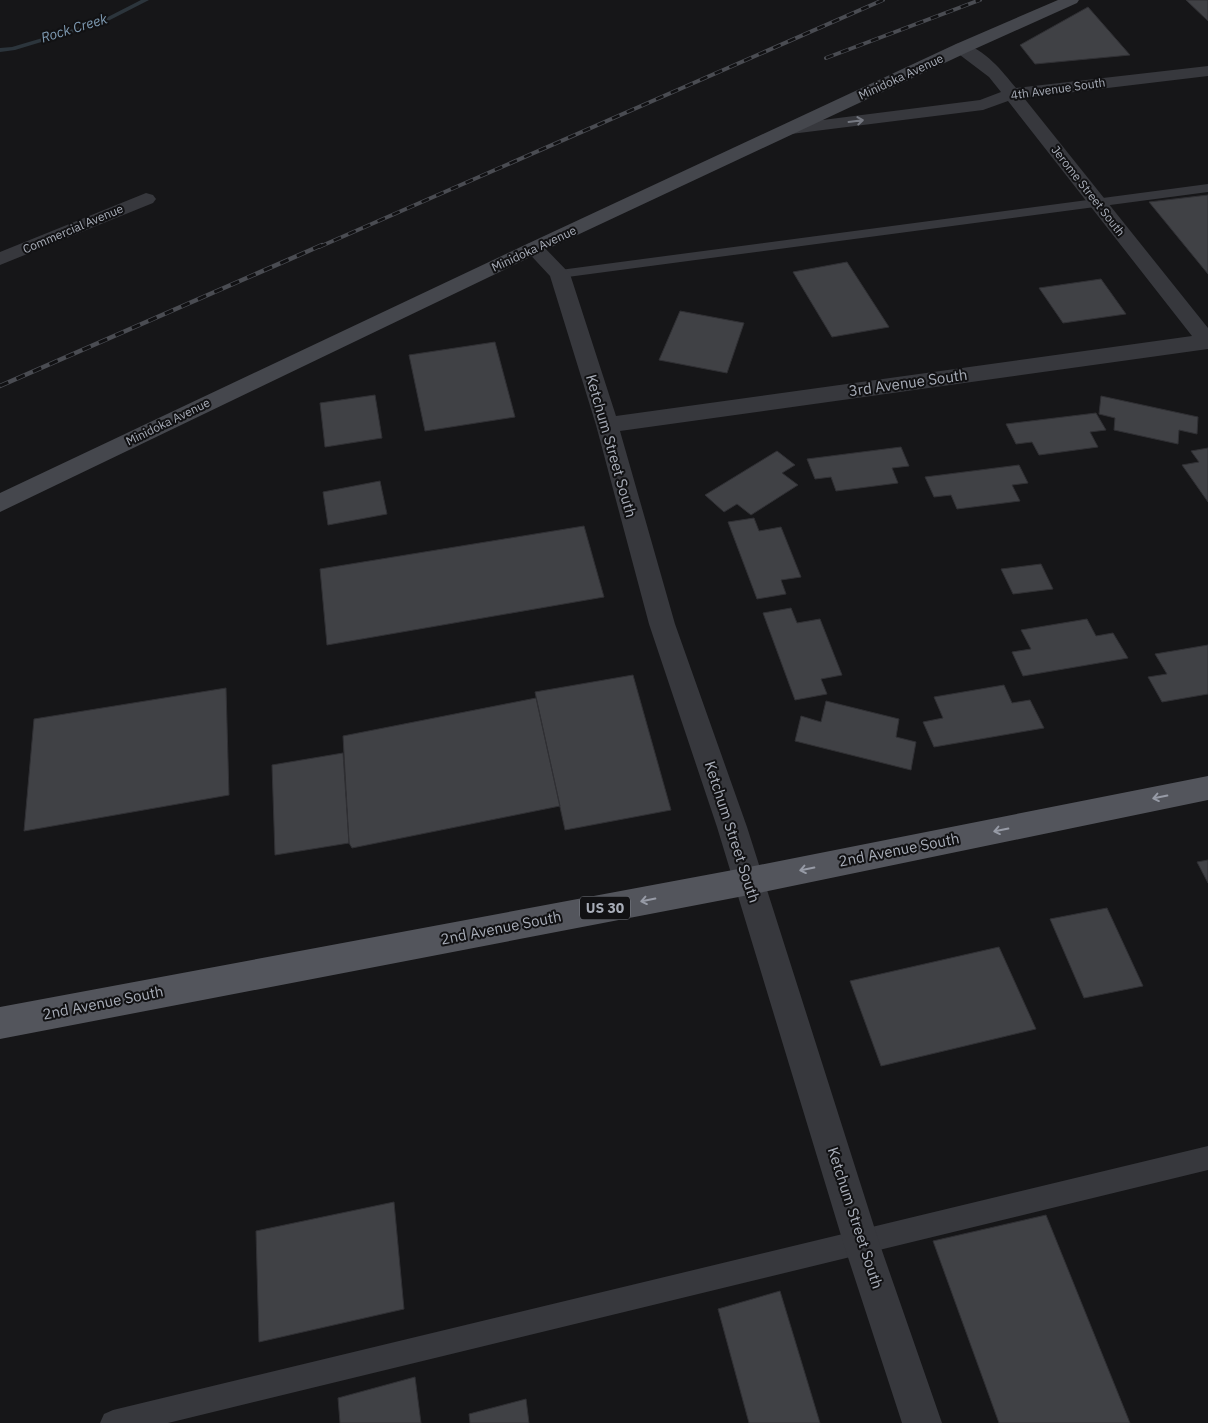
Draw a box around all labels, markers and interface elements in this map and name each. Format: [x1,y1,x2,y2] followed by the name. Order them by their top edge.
[39,9,110,47] water label: Rock Creek
[856,50,946,103] street label: Minidoka Avenue
[1010,74,1106,103] street label: 4th Avenue South
[848,116,864,126] one-way arrow
[1048,142,1128,239] street label: Jerome Street South
[20,200,126,256] street label: Commercial Avenue
[489,222,579,275] street label: Minidoka Avenue
[847,365,969,400] street label: 3rd Avenue South
[582,372,641,520] street label: Ketchum Street South
[123,395,213,448] street label: Minidoka Avenue
[701,759,764,905] street label: Ketchum Street South
[1153,793,1169,803] one-way arrow
[993,825,1009,835] one-way arrow
[837,828,961,871] street label: 2nd Avenue South
[800,865,816,874] one-way arrow
[580,896,630,920] road number: US 30
[640,896,656,906] one-way arrow
[439,906,563,949] street label: 2nd Avenue South
[41,981,165,1024] street label: 2nd Avenue South
[824,1145,887,1291] street label: Ketchum Street South

